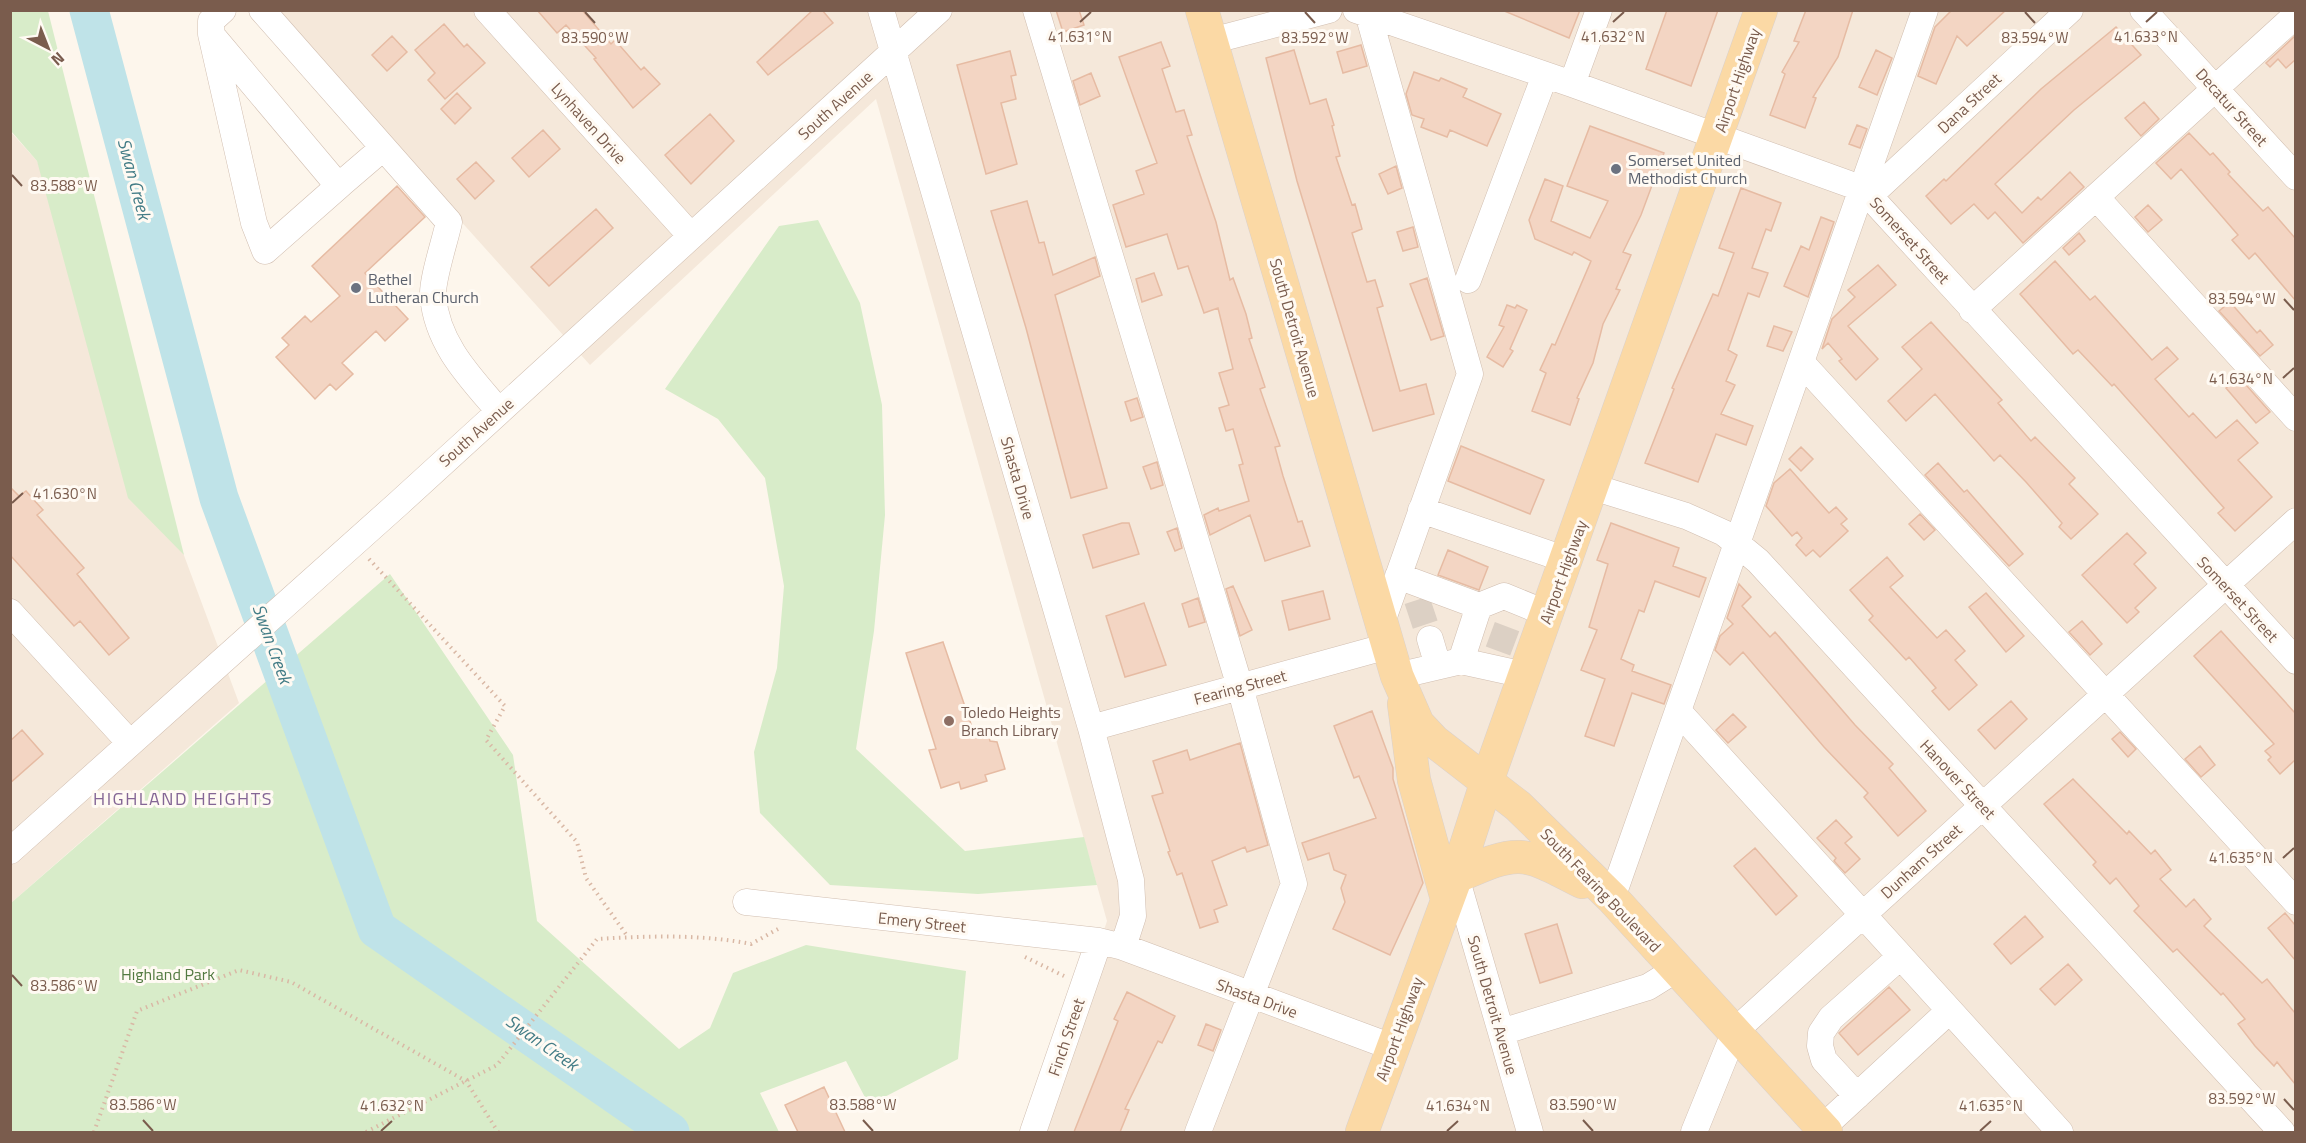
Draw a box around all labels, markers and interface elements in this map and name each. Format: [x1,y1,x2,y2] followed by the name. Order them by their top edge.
[18,18,78,78] north arrow
[1708,24,1766,135] street label: Airport Highway
[1048,25,1112,48] text: 41.631°N
[1581,25,1645,48] text: 41.632°N
[2114,25,2178,48] text: 41.633°N
[562,26,628,49] text: 83.590°W
[1282,26,1348,49] text: 83.592°W
[2002,26,2068,49] text: 83.594°W
[46,47,70,72] text: N
[2190,63,2274,152] street label: Decatur Street
[792,65,878,145] street label: South Avenue
[1932,67,2007,139] street label: Dana Street
[546,77,632,169] street label: Lynhaven Drive
[111,135,159,224] water label: Swan Creek
[1628,148,1747,190] place label: Somerset United Methodist Church
[1609,162,1623,176] marker: Somerset United Methodist Church
[31,174,97,197] text: 83.588°W
[1864,191,1956,289] street label: Somerset Street
[1264,256,1326,400] street label: South Detroit Avenue
[368,267,479,309] place label: Bethel Lutheran Church
[349,281,363,295] marker: Bethel Lutheran Church
[2209,287,2275,310] text: 83.594°W
[2209,367,2273,390] text: 41.634°N
[433,392,519,472] street label: South Avenue
[995,434,1041,522] street label: Shasta Drive
[33,482,97,505] text: 41.630°N
[1533,516,1593,627] street label: Airport Highway
[2192,551,2285,648] street label: Somerset Street
[246,600,300,689] water label: Swan Creek
[1191,663,1289,711] street label: Fearing Street
[961,700,1061,742] place label: Toledo Heights Branch Library
[942,714,956,728] marker: Toledo Heights Branch Library
[1915,734,2002,825] street label: Hanover Street
[93,785,273,812] district label: HIGHLAND HEIGHTS
[1875,818,1967,904] street label: Dunham Street
[1535,822,1667,958] street label: South Fearing Boulevard
[2209,846,2273,869] text: 41.635°N
[877,905,968,939] street label: Emery Street
[1462,933,1524,1077] street label: South Detroit Avenue
[121,962,215,986] park label: Highland Park
[1213,972,1301,1024] street label: Shasta Drive
[1369,973,1429,1084] street label: Airport Highway
[31,974,97,997] text: 83.586°W
[1041,995,1091,1079] street label: Finch Street
[501,1008,586,1079] water label: Swan Creek
[2209,1087,2275,1110] text: 83.592°W
[110,1093,176,1116] text: 83.586°W
[830,1093,896,1116] text: 83.588°W
[1550,1093,1616,1116] text: 83.590°W
[360,1094,424,1117] text: 41.632°N
[1426,1094,1490,1117] text: 41.634°N
[1959,1094,2023,1117] text: 41.635°N

